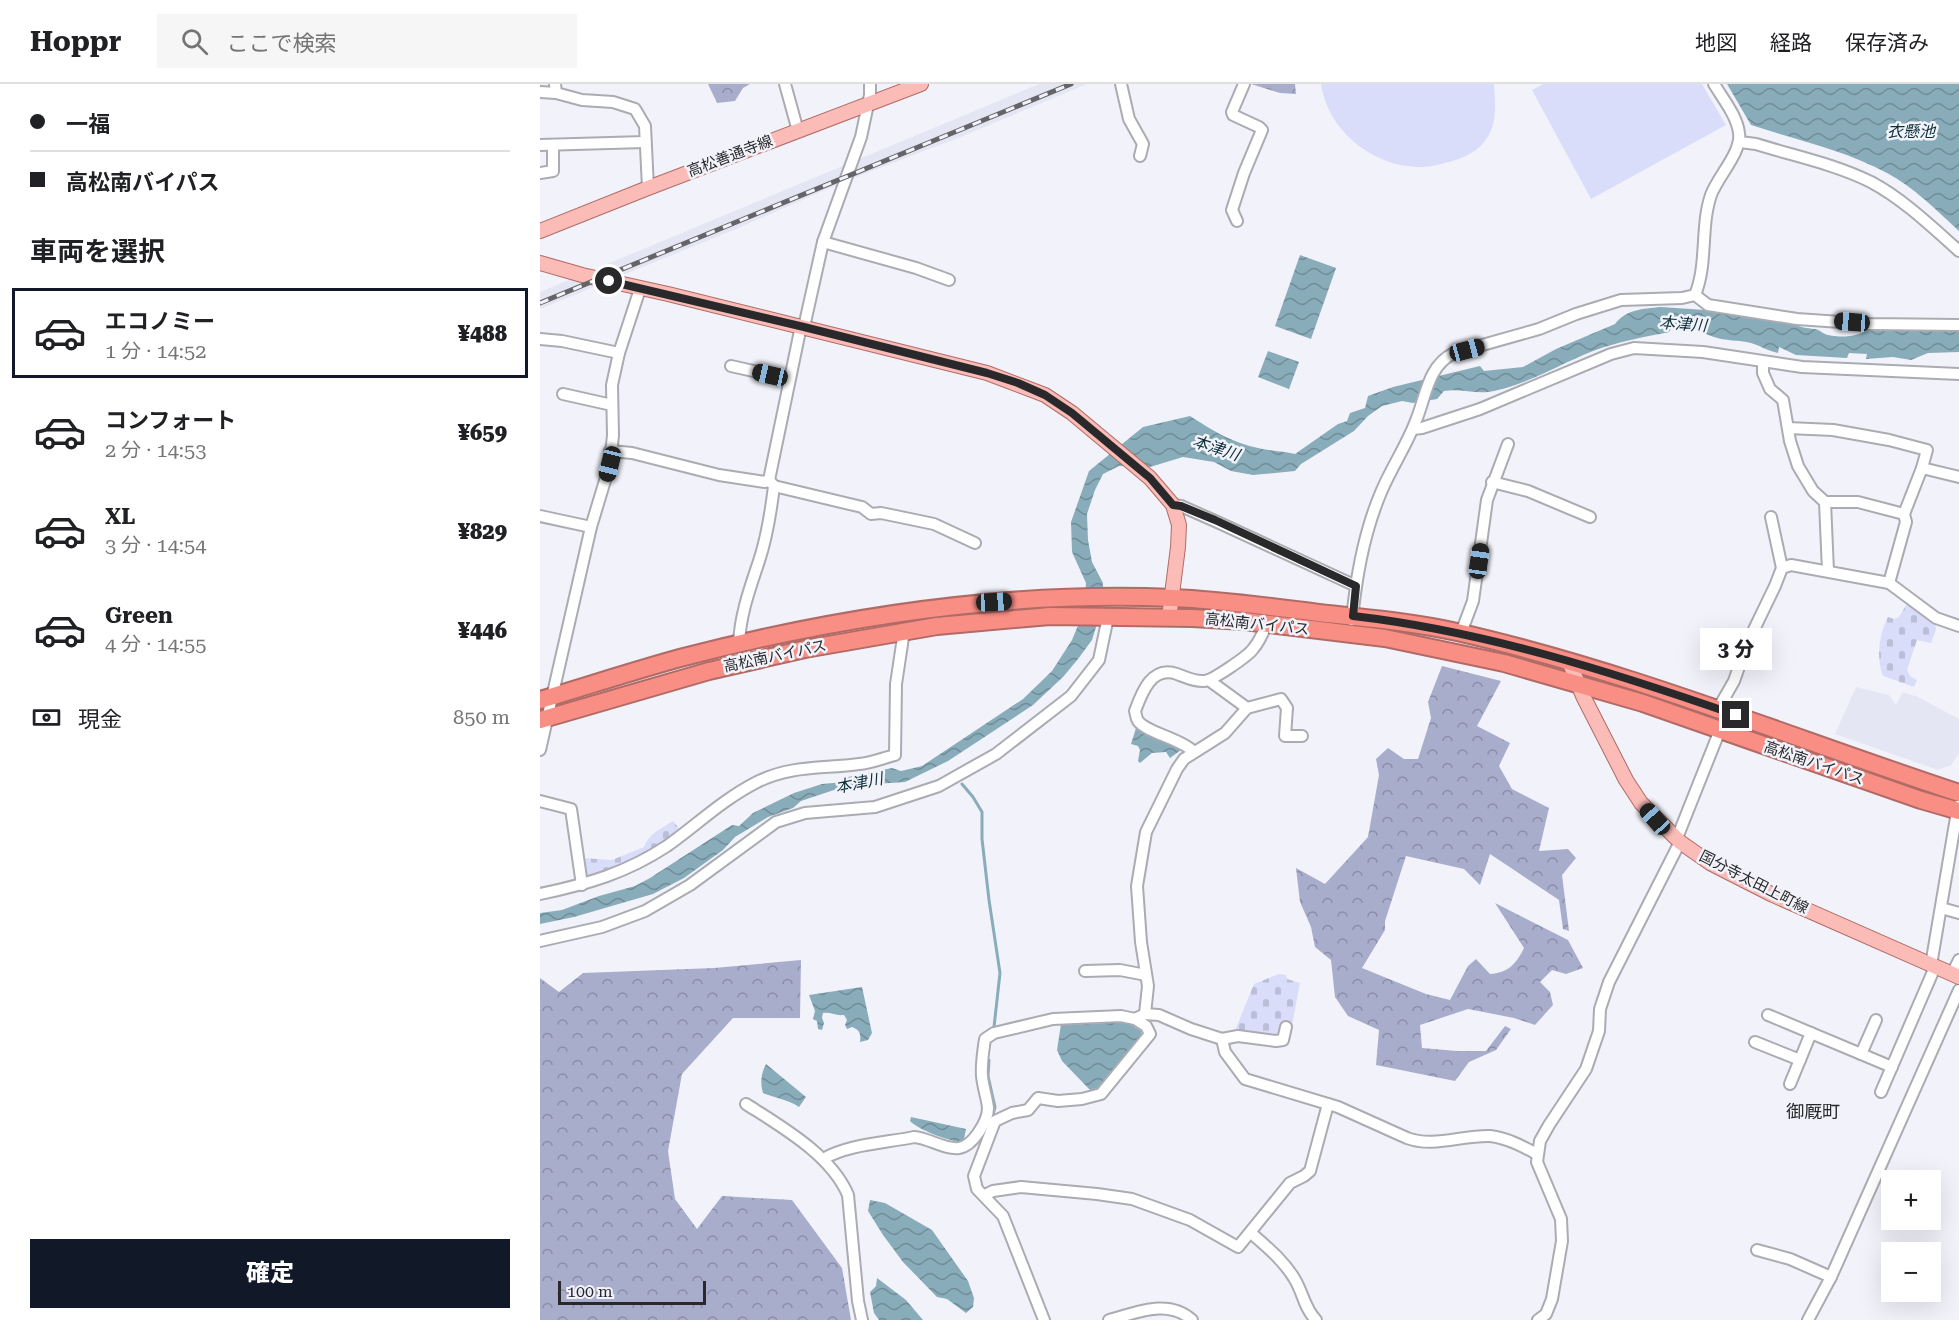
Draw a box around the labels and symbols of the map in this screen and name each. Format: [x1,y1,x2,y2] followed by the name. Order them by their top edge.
[1887,122,1937,141] water label: 衣懸池
[685,131,775,181] street label: 高松善通寺線
[595,267,622,294] route start
[1833,312,1871,332] car
[1658,313,1710,335] water label: 本津川
[1447,337,1487,363] car
[750,362,790,388] car
[1190,432,1244,465] water label: 本津川
[597,444,623,484] car
[1468,542,1490,580] car
[976,592,1012,612] car
[1204,610,1310,638] street label: 高松南バイパス
[1700,628,1772,670] callout: 3 分
[722,636,828,676] street label: 高松南バイパス
[1722,701,1749,728] route end
[1762,737,1866,789] street label: 高松南バイパス
[834,769,886,797] water label: 本津川
[1636,800,1674,838] car
[1696,847,1812,917] street label: 国分寺太田上町線
[1786,1101,1840,1122] district label: 御厩町
[558,1278,706,1306] scale bar

